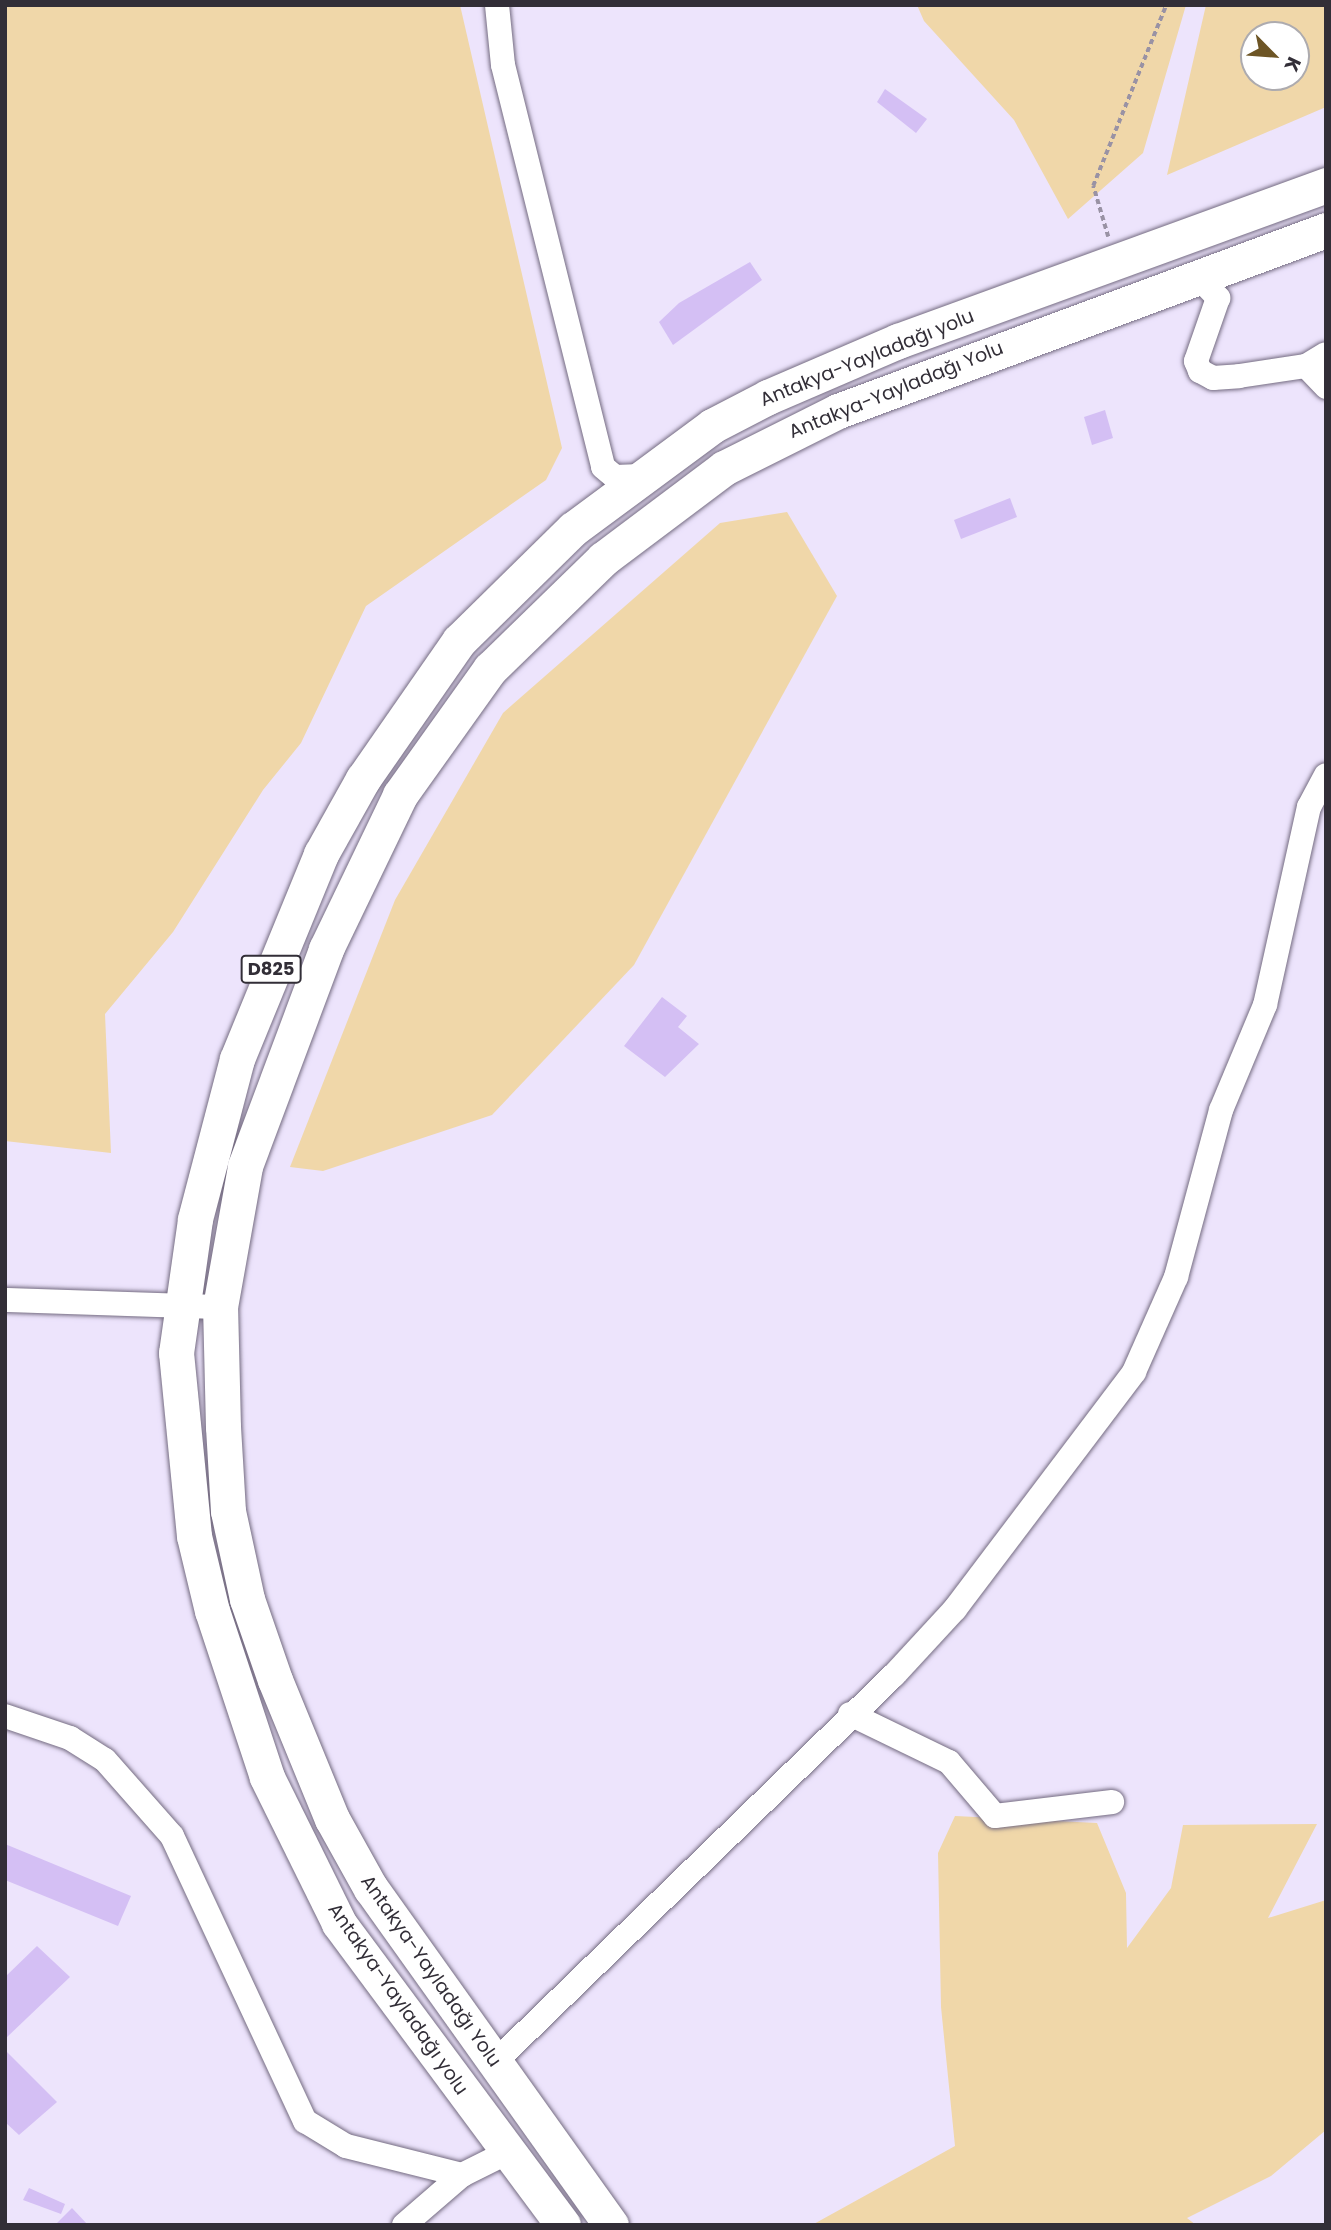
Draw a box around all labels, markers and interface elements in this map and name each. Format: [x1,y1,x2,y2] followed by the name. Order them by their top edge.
[1240,21,1310,91] north arrow
[1278,53,1308,76] text: K
[757,305,977,411] street label: Antakya-Yayladağı yolu
[786,337,1006,443] street label: Antakya-Yayladağı Yolu
[240,954,302,984] road number: D825
[356,1871,506,2071] street label: Antakya-Yayladağı Yolu
[323,1899,473,2099] street label: Antakya-Yayladağı yolu

